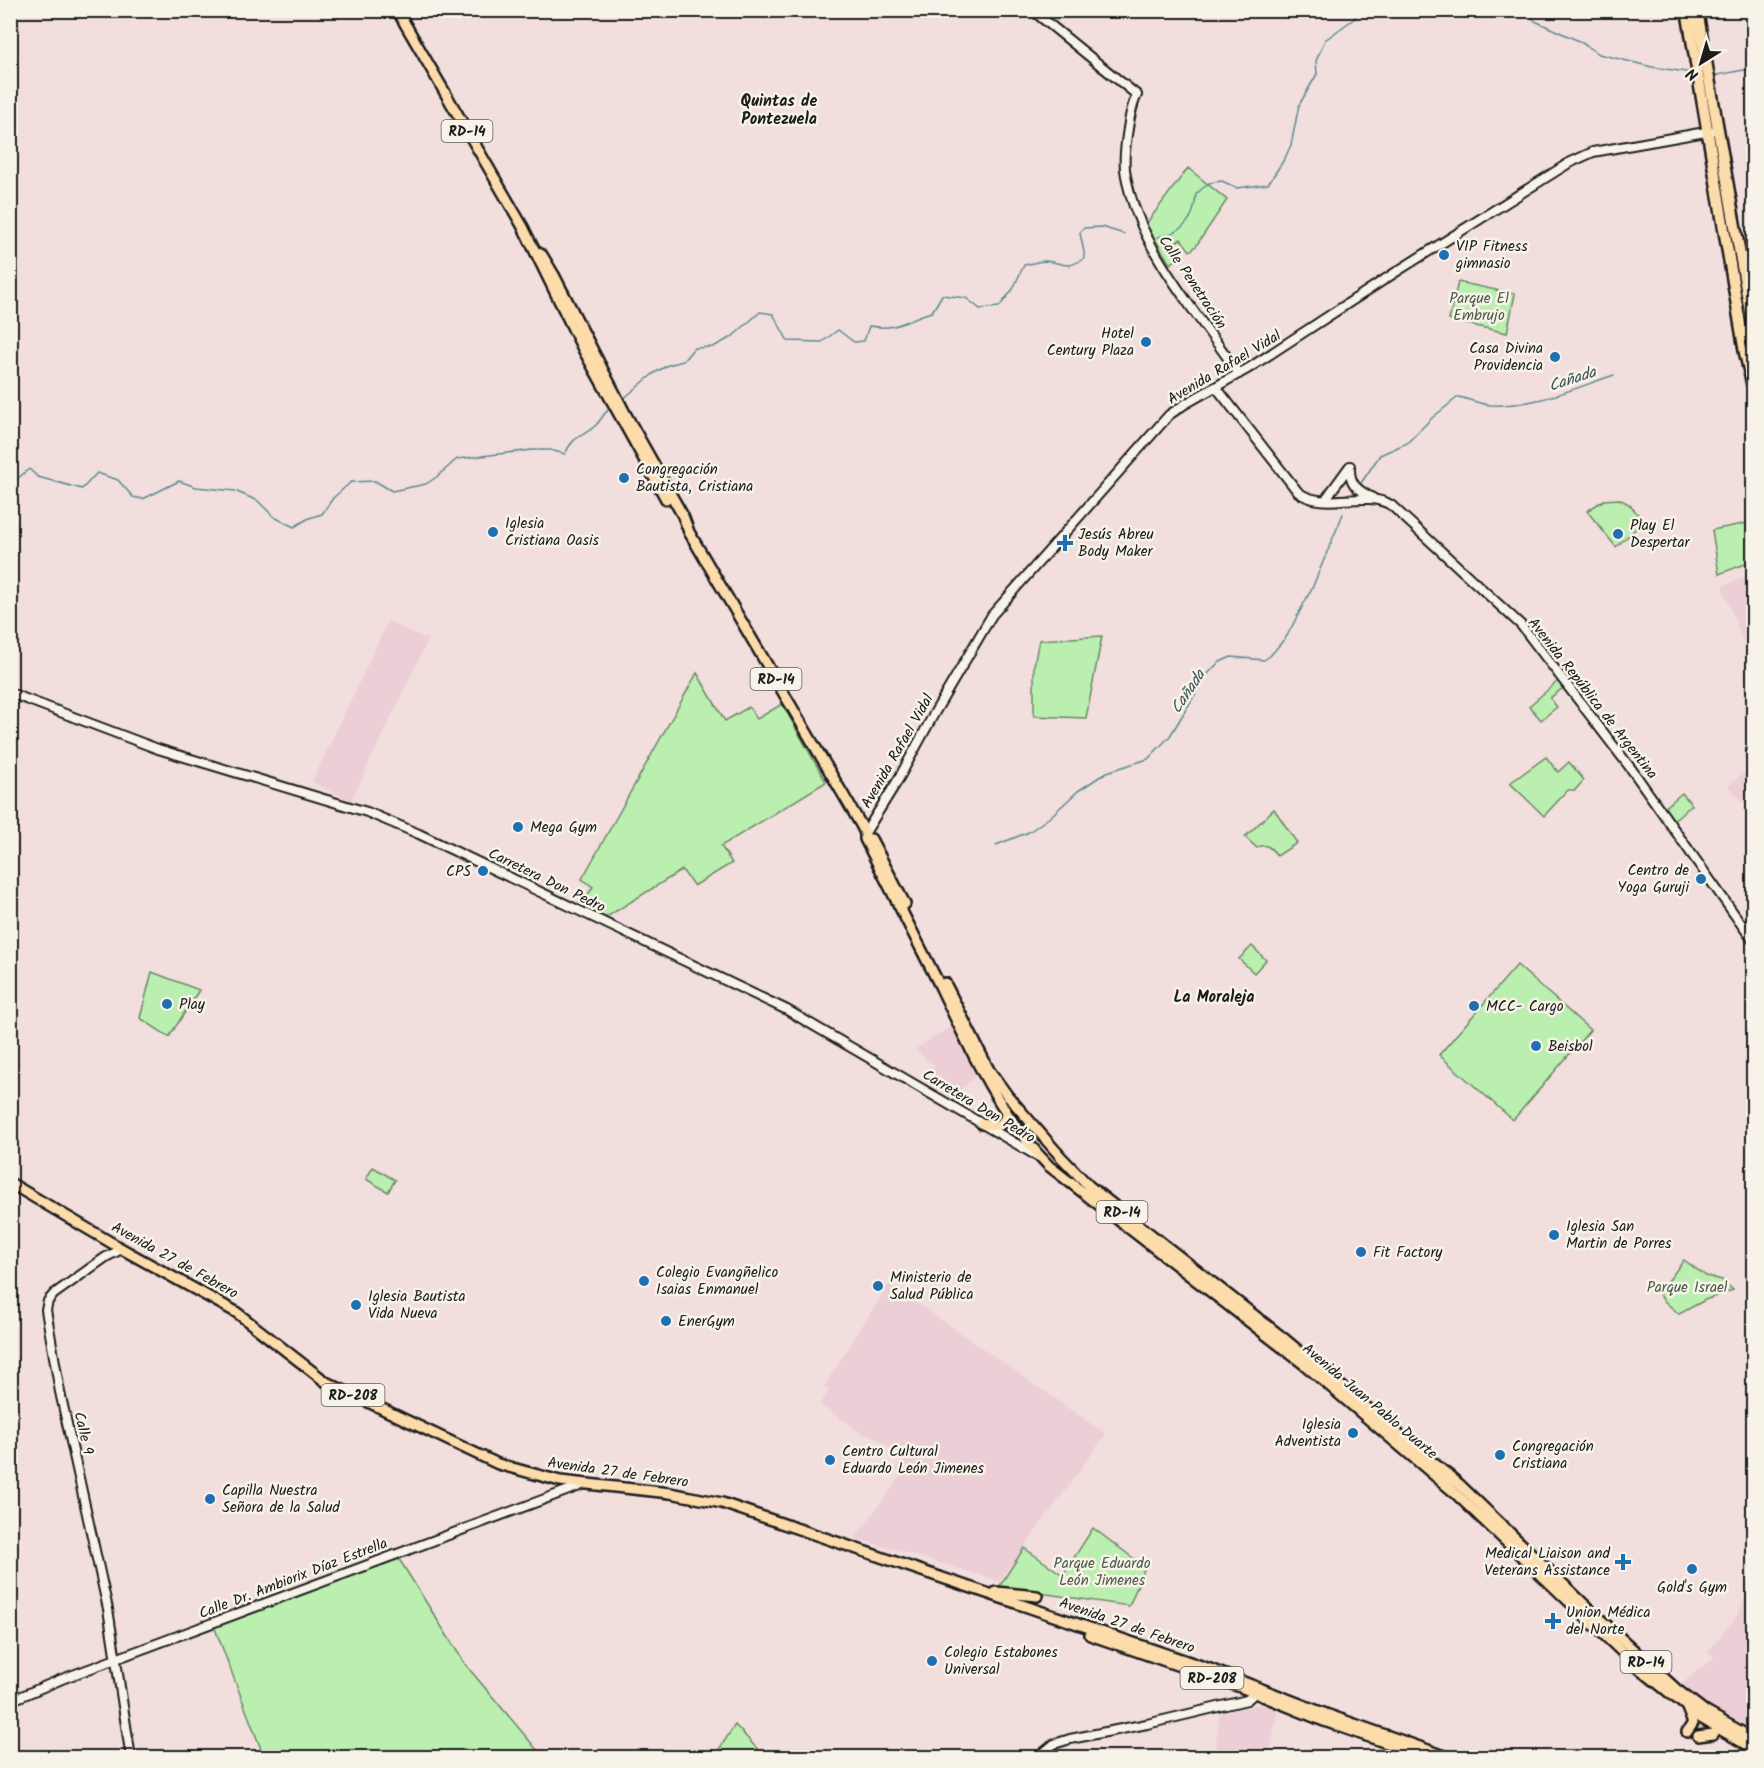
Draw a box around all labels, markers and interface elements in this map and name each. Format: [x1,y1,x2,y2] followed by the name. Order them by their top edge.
[1671,33,1731,93] north arrow
[1681,61,1704,87] text: N
[741,89,818,132] district label: Quintas de Pontezuela
[442,120,492,142] road number: RD-14
[1152,231,1232,334] street label: Calle Penetración
[1455,235,1528,276] place label: VIP Fitness gimnasio
[1437,248,1451,262] marker: VIP Fitness gimnasio
[1449,287,1509,328] park label: Parque El Embrujo
[1047,322,1134,363] place label: Hotel Century Plaza
[1163,324,1286,411] street label: Avenida Rafael Vidal
[1139,335,1153,349] marker: Hotel Century Plaza
[1469,337,1543,378] place label: Casa Divina Providencia
[1548,350,1562,364] marker: Casa Divina Providencia
[1545,360,1601,399] water label: Cañada
[636,458,753,499] place label: Congregación Bautista, Cristiana
[617,471,631,485] marker: Congregación Bautista, Cristiana
[505,512,600,553] place label: Iglesia Cristiana Oasis
[1630,514,1691,555] place label: Play El Despertar
[1078,523,1154,564] place label: Jesús Abreu Body Maker
[486,525,500,539] marker: Iglesia Cristiana Oasis
[1611,527,1625,541] marker: Play El Despertar
[1056,534,1074,552] marker: Jesús Abreu Body Maker
[1521,613,1663,785] street label: Avenida República de Argentina
[1164,663,1213,719] water label: Cañada
[750,668,802,690] road number: RD-14
[855,689,941,813] street label: Avenida Rafael Vidal
[530,816,597,840] place label: Mega Gym
[511,820,525,834] marker: Mega Gym
[484,842,609,920] street label: Carretera Don Pedro
[1617,859,1690,900] place label: Centro de Yoga Guruji
[446,860,471,884] place label: CPS
[476,864,490,878] marker: CPS
[1694,872,1708,886] marker: Centro de Yoga Guruji
[1174,985,1254,1010] district label: La Moraleja
[179,993,206,1017] place label: Play
[1486,995,1564,1019] place label: MCC- Cargo
[160,997,174,1011] marker: Play
[1467,999,1481,1013] marker: MCC- Cargo
[1548,1035,1593,1059] place label: Beisbol
[1529,1039,1543,1053] marker: Beisbol
[917,1064,1040,1150] street label: Carretera Don Pedro
[1096,1201,1148,1223] road number: RD-14
[1566,1215,1672,1256] place label: Iglesia San Martin de Porres
[107,1216,243,1306] street label: Avenida 27 de Febrero
[1547,1228,1561,1242] marker: Iglesia San Martin de Porres
[1373,1241,1443,1265] place label: Fit Factory
[1354,1245,1368,1259] marker: Fit Factory
[656,1261,779,1302] place label: Colegio Evangñelico Isaias Enmanuel
[890,1266,974,1307] place label: Ministerio de Salud Pública
[637,1274,651,1288] marker: Colegio Evangñelico Isaias Enmanuel
[1647,1276,1728,1300] park label: Parque Israel
[871,1279,885,1293] marker: Ministerio de Salud Pública
[368,1285,466,1326] place label: Iglesia Bautista Vida Nueva
[349,1298,363,1312] marker: Iglesia Bautista Vida Nueva
[678,1310,735,1334] place label: EnerGym
[659,1314,673,1328] marker: EnerGym
[1296,1338,1443,1466] street label: Avenida Juan Pablo Duarte
[322,1384,385,1406] road number: RD-208
[66,1409,100,1458] street label: Calle 9
[1275,1413,1341,1454] place label: Iglesia Adventista
[1346,1426,1360,1440] marker: Iglesia Adventista
[1512,1435,1594,1476] place label: Congregación Cristiana
[842,1440,985,1481] place label: Centro Cultural Eduardo León Jimenes
[1493,1448,1507,1462] marker: Congregación Cristiana
[546,1451,690,1495] street label: Avenida 27 de Febrero
[823,1453,837,1467] marker: Centro Cultural Eduardo León Jimenes
[222,1479,340,1520] place label: Capilla Nuestra Señora de la Salud
[203,1492,217,1506] marker: Capilla Nuestra Señora de la Salud
[195,1532,391,1626] street label: Calle Dr. Ambiorix Díaz Estrella
[1484,1542,1611,1583] place label: Medical Liaison and Veterans Assistance
[1054,1552,1151,1593] park label: Parque Eduardo León Jimenes
[1614,1553,1632,1571] marker: Medical Liaison and Veterans Assistance
[1685,1562,1699,1576] marker: Gold's Gym
[1657,1576,1727,1600] place label: Gold's Gym
[1056,1591,1198,1660] street label: Avenida 27 de Febrero
[1566,1601,1651,1642] place label: Union Médica del Norte
[1544,1612,1562,1630] marker: Union Médica del Norte
[944,1641,1058,1682] place label: Colegio Estabones Universal
[1620,1651,1672,1673] road number: RD-14
[925,1654,939,1668] marker: Colegio Estabones Universal
[1180,1667,1244,1689] road number: RD-208

